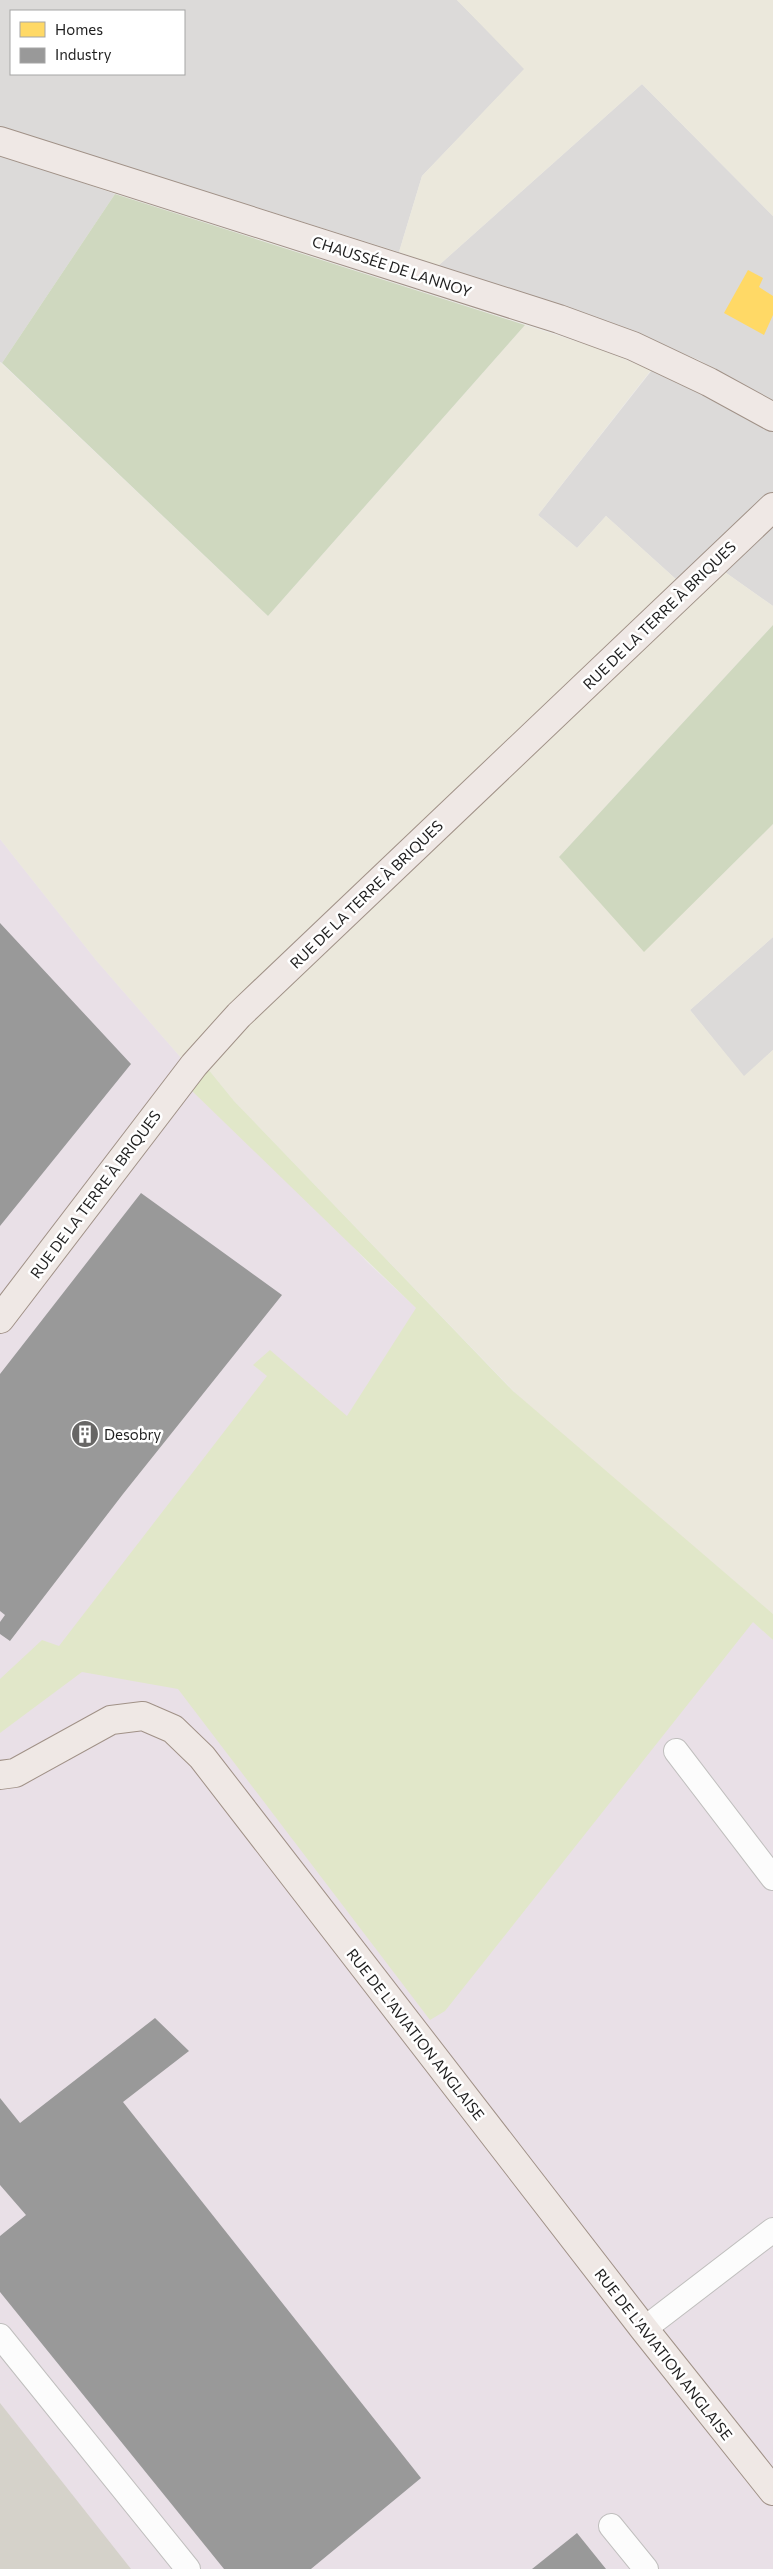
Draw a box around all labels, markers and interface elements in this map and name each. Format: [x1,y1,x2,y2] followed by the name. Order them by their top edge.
[10,10,185,75] legend
[55,20,103,38] text: Homes
[55,45,112,63] text: Industry
[310,231,474,300] street label: CHAUSSÉE DE LANNOY
[578,536,739,693] street label: RUE DE LA TERRE À BRIQUES
[285,815,446,972] street label: RUE DE LA TERRE À BRIQUES
[25,1106,164,1282] street label: RUE DE LA TERRE À BRIQUES
[70,1419,100,1449] building icon: Desobry
[104,1425,162,1443] place label: Desobry
[343,1945,489,2123] street label: RUE DE L'AVIATION ANGLAISE
[591,2265,737,2443] street label: RUE DE L'AVIATION ANGLAISE

